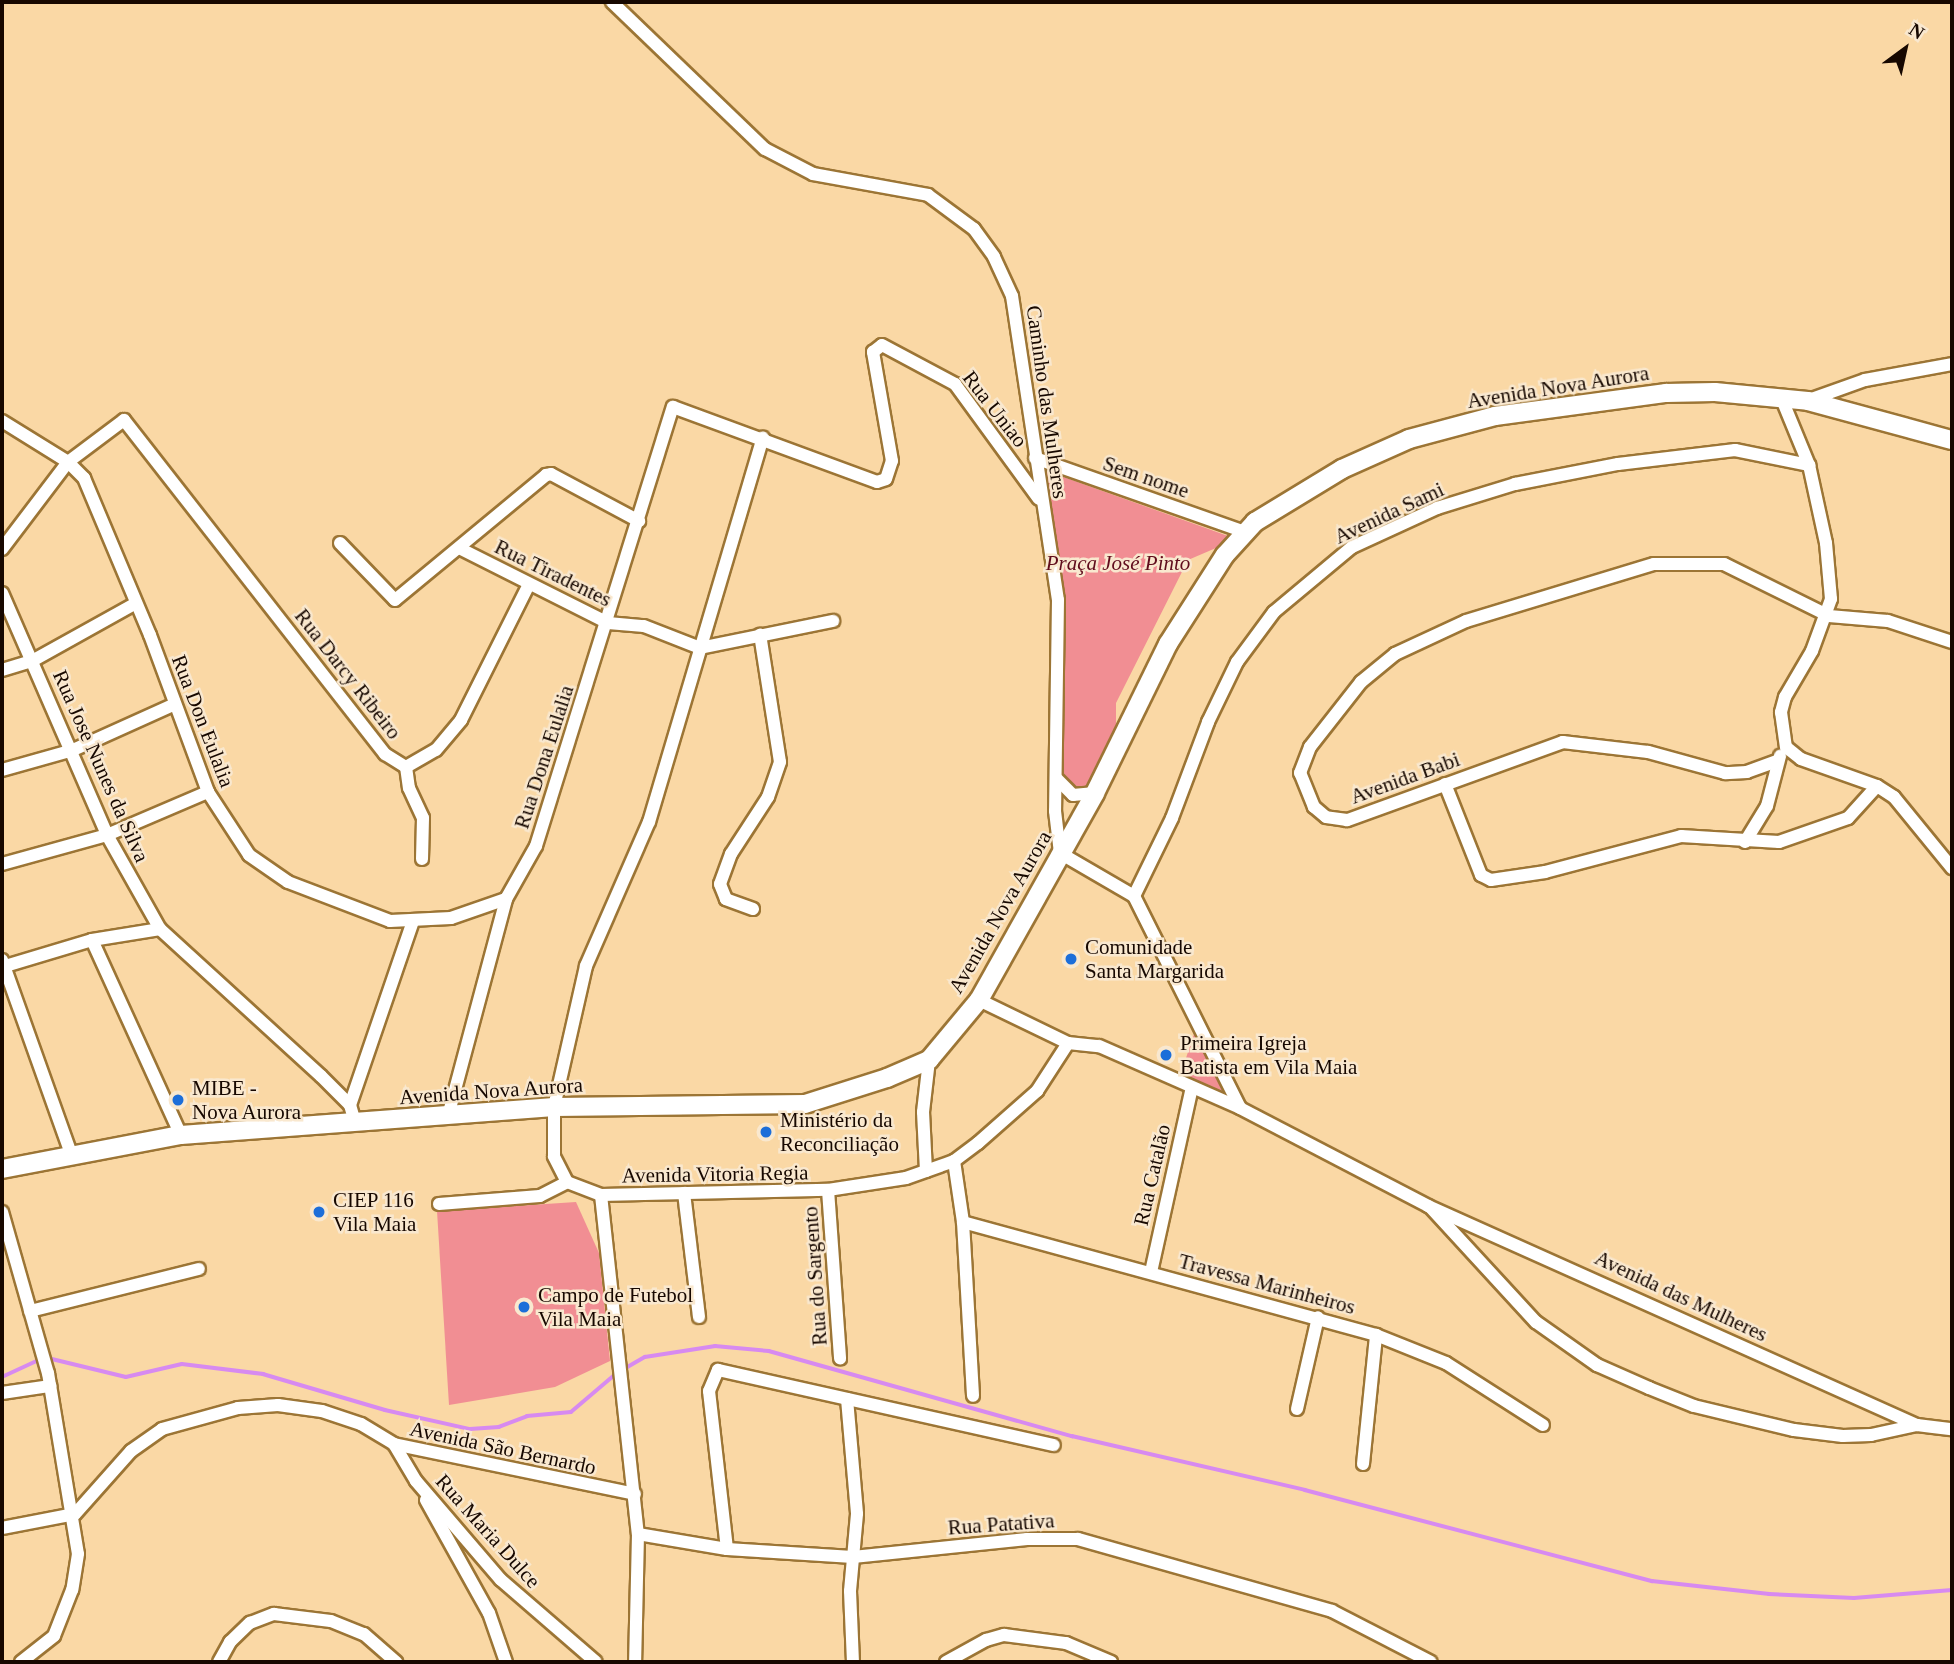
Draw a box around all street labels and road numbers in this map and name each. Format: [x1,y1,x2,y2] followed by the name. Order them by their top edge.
[1021,304,1073,500] street label: Caminho das Mulheres
[1465,360,1651,414] street label: Avenida Nova Aurora
[957,366,1033,452] street label: Rua Uniao
[1100,451,1192,503] street label: Sem nome
[1330,477,1448,549] street label: Avenida Sami
[490,534,616,612] street label: Rua Tiradentes
[289,604,407,744] street label: Rua Darcy Ribeiro
[166,651,240,791] street label: Rua Don Eulalia
[47,666,155,866] street label: Rua Jose Nunes da Silva
[509,682,579,832] street label: Rua Dona Eulalia
[1347,747,1463,809] street label: Avenida Babi
[943,826,1057,998] street label: Avenida Nova Aurora
[398,1072,584,1110] street label: Avenida Nova Aurora
[1128,1122,1176,1228] street label: Rua Catalão
[621,1160,809,1188] street label: Avenida Vitoria Regia
[798,1205,832,1347] street label: Rua do Sargento
[1591,1245,1771,1347] street label: Avenida das Mulheres
[1176,1248,1358,1320] street label: Travessa Marinheiros
[408,1416,598,1480] street label: Avenida São Bernardo
[430,1469,546,1593] street label: Rua Maria Dulce
[947,1508,1055,1540] street label: Rua Patativa

